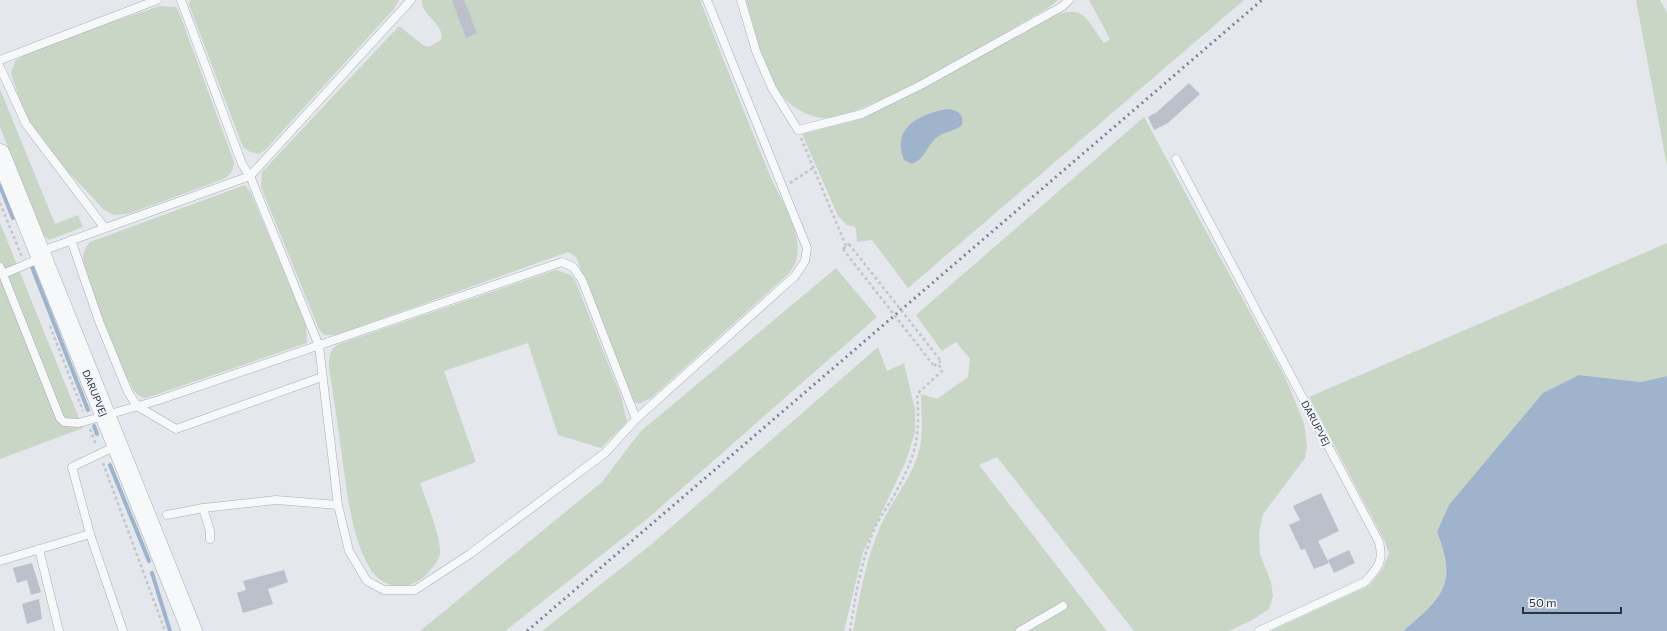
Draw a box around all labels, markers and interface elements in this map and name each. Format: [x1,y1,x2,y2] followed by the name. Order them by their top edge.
[80,368,110,418] street label: DARUPVEJ
[1299,398,1333,448] street label: DARUPVEJ
[1523,589,1621,615] scale bar
[1529,595,1557,609] text: 50 m

